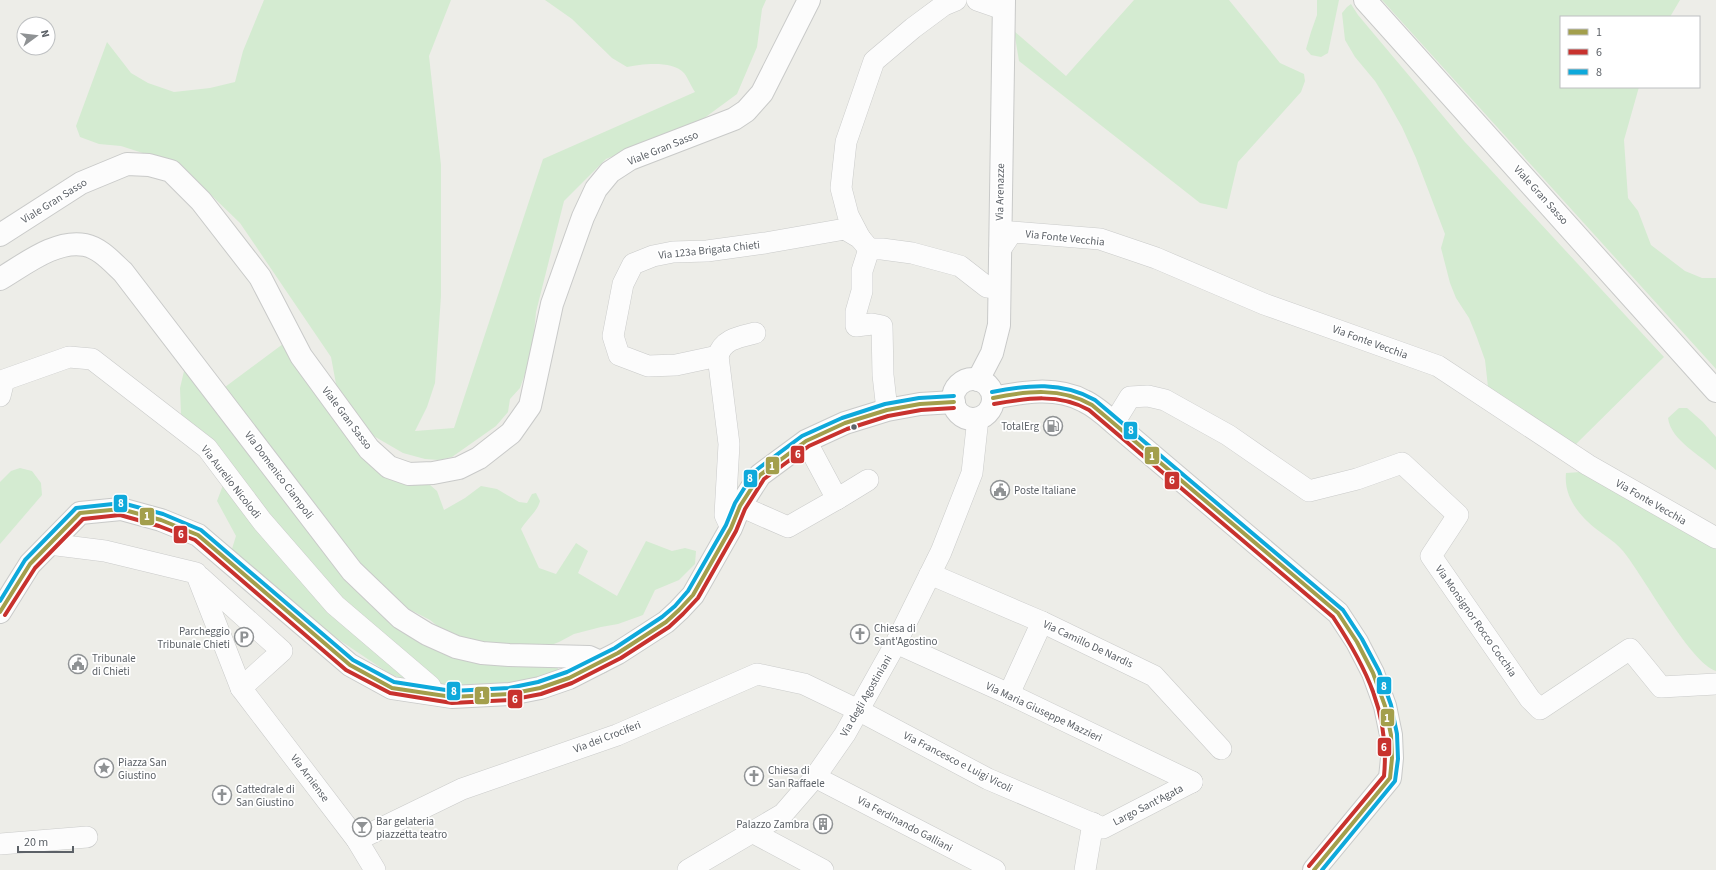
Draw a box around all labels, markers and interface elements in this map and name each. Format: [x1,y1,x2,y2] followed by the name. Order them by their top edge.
[16,16,56,56] north arrow
[1560,16,1700,88] legend
[1596,24,1602,41] text: 1
[37,28,53,39] text: N
[1596,44,1602,61] text: 6
[1596,64,1602,81] text: 8
[625,127,701,169] street label: Viale Gran Sasso
[1510,162,1572,228] street label: Viale Gran Sasso
[992,163,1008,221] street label: Via Arenazze
[18,175,90,227] street label: Viale Gran Sasso
[1025,226,1105,250] street label: Via Fonte Vecchia
[658,237,760,263] street label: Via 123a Brigata Chieti
[1330,321,1410,363] street label: Via Fonte Vecchia
[318,384,376,453] street label: Viale Gran Sasso
[1042,415,1064,437] fuel station icon: TotalErg
[1001,419,1039,434] place label: TotalErg
[1123,421,1138,440] line badge: 8
[849,422,859,432] unlabelled marker
[1128,423,1134,438] text: 8
[241,428,317,522] street label: Via Domenico Ciampoli
[198,442,264,522] street label: Via Aurelio Nicolodi
[790,445,805,464] line badge: 6
[1144,446,1160,465] line badge: 1
[795,447,801,462] text: 6
[1149,449,1155,464] text: 1
[765,456,780,475] line badge: 1
[769,459,775,474] text: 1
[743,469,758,488] line badge: 8
[747,471,753,486] text: 8
[1164,471,1180,490] line badge: 6
[1169,473,1175,488] text: 6
[1613,476,1689,528] street label: Via Fonte Vecchia
[989,479,1011,501] public building icon: Poste Italiane
[1014,483,1077,498] place label: Poste Italiane
[113,494,128,513] line badge: 8
[118,496,124,511] text: 8
[139,507,155,526] line badge: 1
[144,509,150,524] text: 1
[173,525,188,544] line badge: 6
[178,527,184,542] text: 6
[1432,562,1520,680] street label: Via Monsignor Rocco Cocchia
[1041,617,1136,672] street label: Via Camillo De Nardis
[874,621,937,649] place label: Chiesa di Sant'Agostino
[849,623,871,645] church icon: Chiesa di Sant'Agostino
[157,624,230,652] place label: Parcheggio Tribunale Chieti
[233,626,255,648] parking icon: Parcheggio Tribunale Chieti
[92,651,136,679] place label: Tribunale di Chieti
[837,652,895,740] street label: Via degli Agostiniani
[67,653,89,675] public building icon: Tribunale di Chieti
[1376,676,1392,695] line badge: 8
[983,678,1105,746] street label: Via Maria Giuseppe Mazzieri
[1381,679,1387,694] text: 8
[446,681,461,701] line badge: 8
[451,684,457,699] text: 8
[474,686,490,705] line badge: 1
[479,688,485,703] text: 1
[507,689,523,709] line badge: 6
[512,692,518,707] text: 6
[1380,708,1395,727] line badge: 1
[1384,711,1390,726] text: 1
[571,717,643,757] street label: Via dei Crociferi
[901,728,1015,796] street label: Via Francesco e Luigi Vicoli
[1377,737,1392,757] line badge: 6
[1381,740,1387,755] text: 6
[287,751,333,805] street label: Via Arniense
[118,755,167,783] place label: Piazza San Giustino
[93,757,115,779] place icon: Piazza San Giustino
[768,763,825,791] place label: Chiesa di San Raffaele
[743,765,765,787] church icon: Chiesa di San Raffaele
[1110,781,1186,829] street label: Largo Sant'Agata
[236,782,295,810] place label: Cattedrale di San Giustino
[211,784,233,806] church icon: Cattedrale di San Giustino
[855,792,955,856] street label: Via Ferdinando Galliani
[812,813,834,835] building icon: Palazzo Zambra
[376,814,447,842] place label: Bar gelateria piazzetta teatro
[351,816,373,838] bar icon: Bar gelateria piazzetta teatro
[736,817,809,832] place label: Palazzo Zambra
[18,828,73,854] scale bar
[24,834,48,851] text: 20 m

